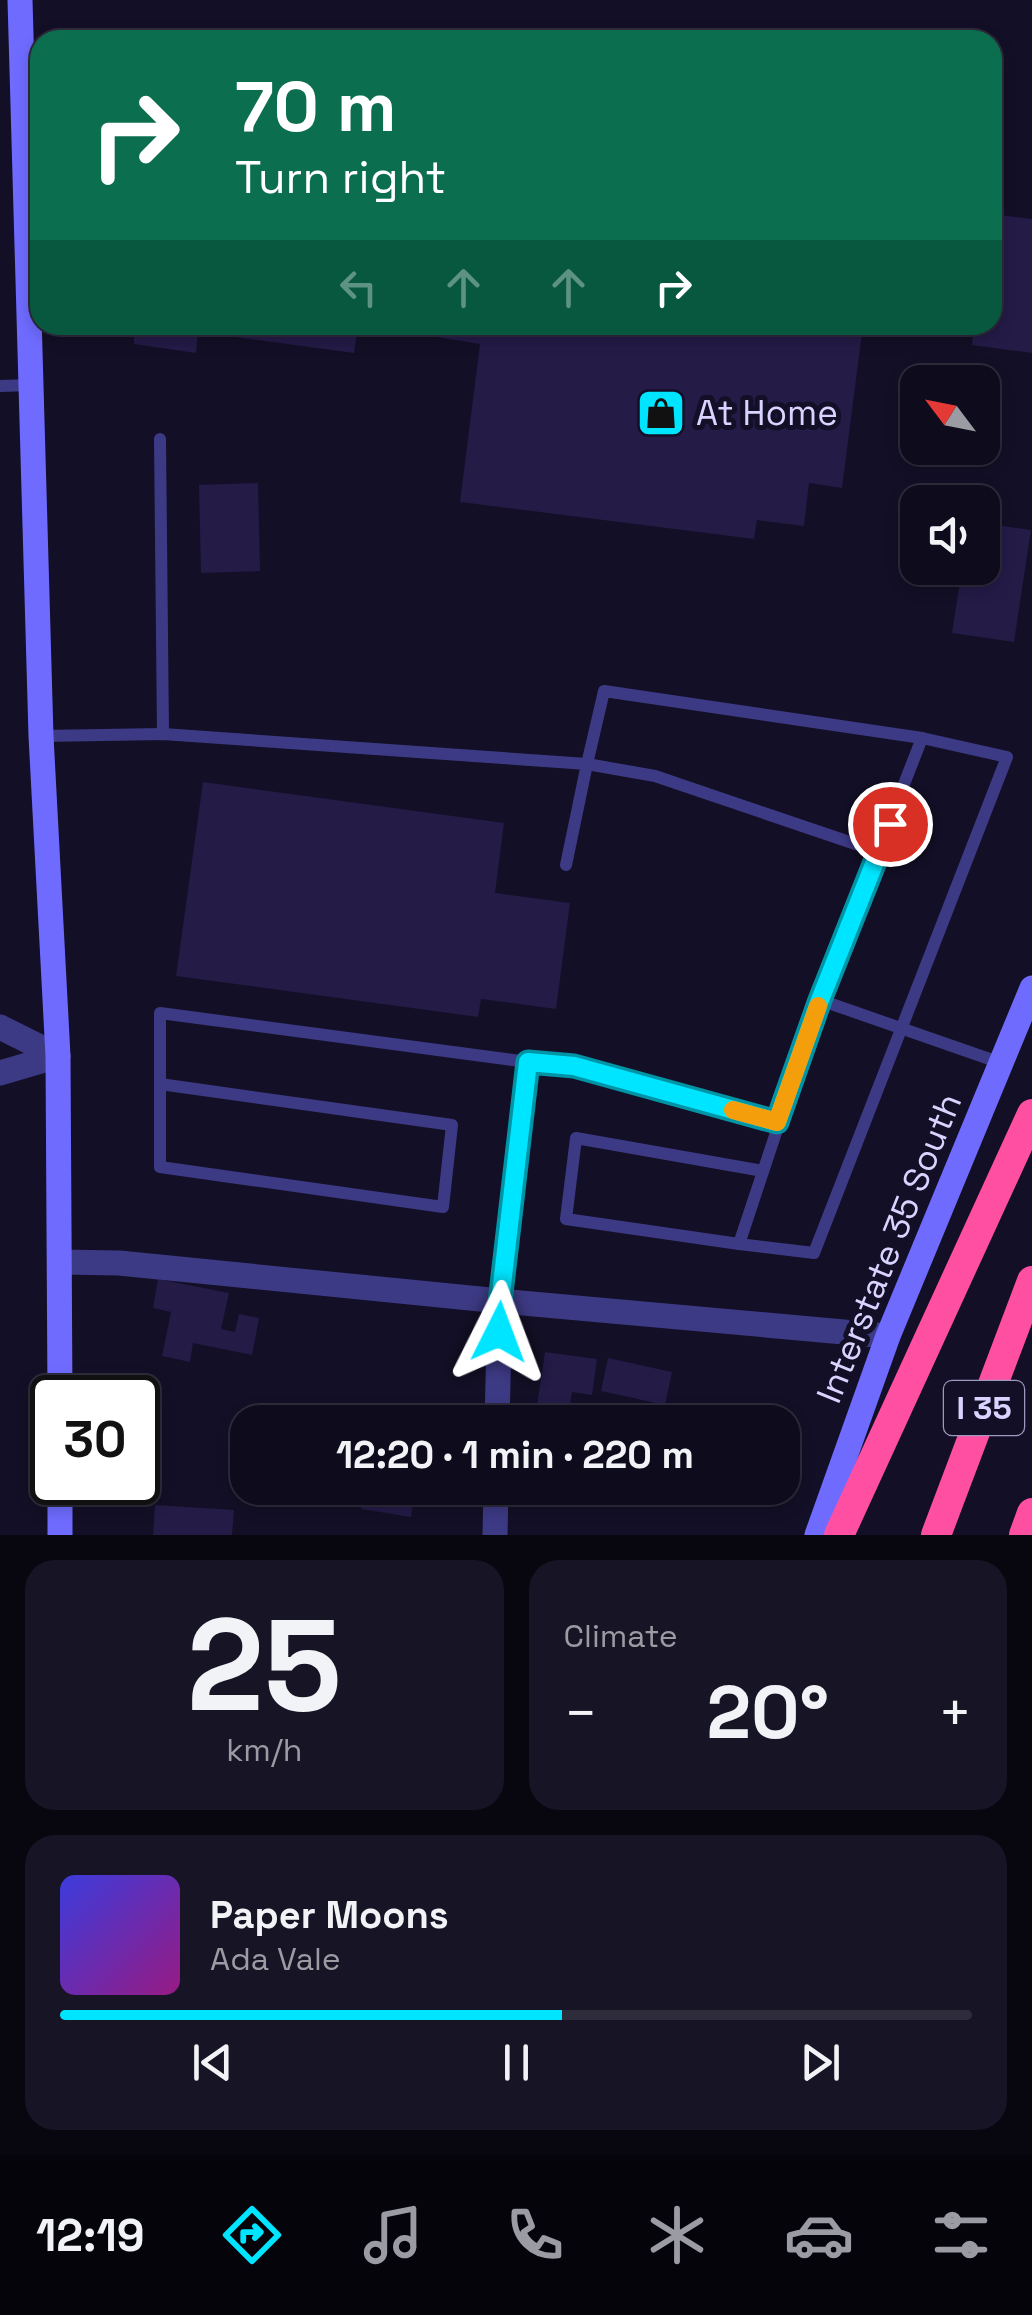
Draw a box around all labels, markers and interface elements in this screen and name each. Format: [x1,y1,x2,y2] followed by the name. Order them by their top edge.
[235,62,396,151] text: 70 m
[70,70,200,200] icon: right
[235,149,446,206] text: Turn right
[331,260,386,315] icon: left
[436,260,491,315] icon: ahead
[541,260,596,315] icon: ahead
[646,260,701,315] icon: right
[900,365,1000,465] north arrow
[900,365,1000,585] map controls
[635,387,687,439] shop icon: At Home
[696,391,838,435] place label: At Home
[900,485,1000,585] button: sound
[848,782,933,867] pin
[863,797,918,852] icon: arrive
[807,1087,971,1409] street label: Interstate 35 South
[447,1280,551,1384] position arrow
[30,1375,160,1505] speed limit sign: 30
[944,1381,1024,1435] road number: I 35
[336,1431,694,1479] text: 12:20 · 1 min · 220 m
[187,1582,342,1748] text: 25
[564,1616,678,1656] text: Climate
[706,1664,829,1760] text: 20°
[564,1678,598,1748] text: −
[938,1678,972,1748] text: +
[226,1730,302,1770] text: km/h
[210,1891,449,1939] text: Paper Moons
[210,1939,341,1979] text: Ada Vale
[185,2035,240,2090] icon: previous
[489,2035,544,2090] icon: pause
[793,2035,848,2090] icon: next
[217,2200,287,2270] icon: directions
[358,2200,428,2270] icon: music
[500,2200,570,2270] icon: phone
[642,2200,712,2270] icon: climate
[784,2200,854,2270] icon: car
[926,2200,996,2270] icon: filters
[36,2207,145,2264] text: 12:19

